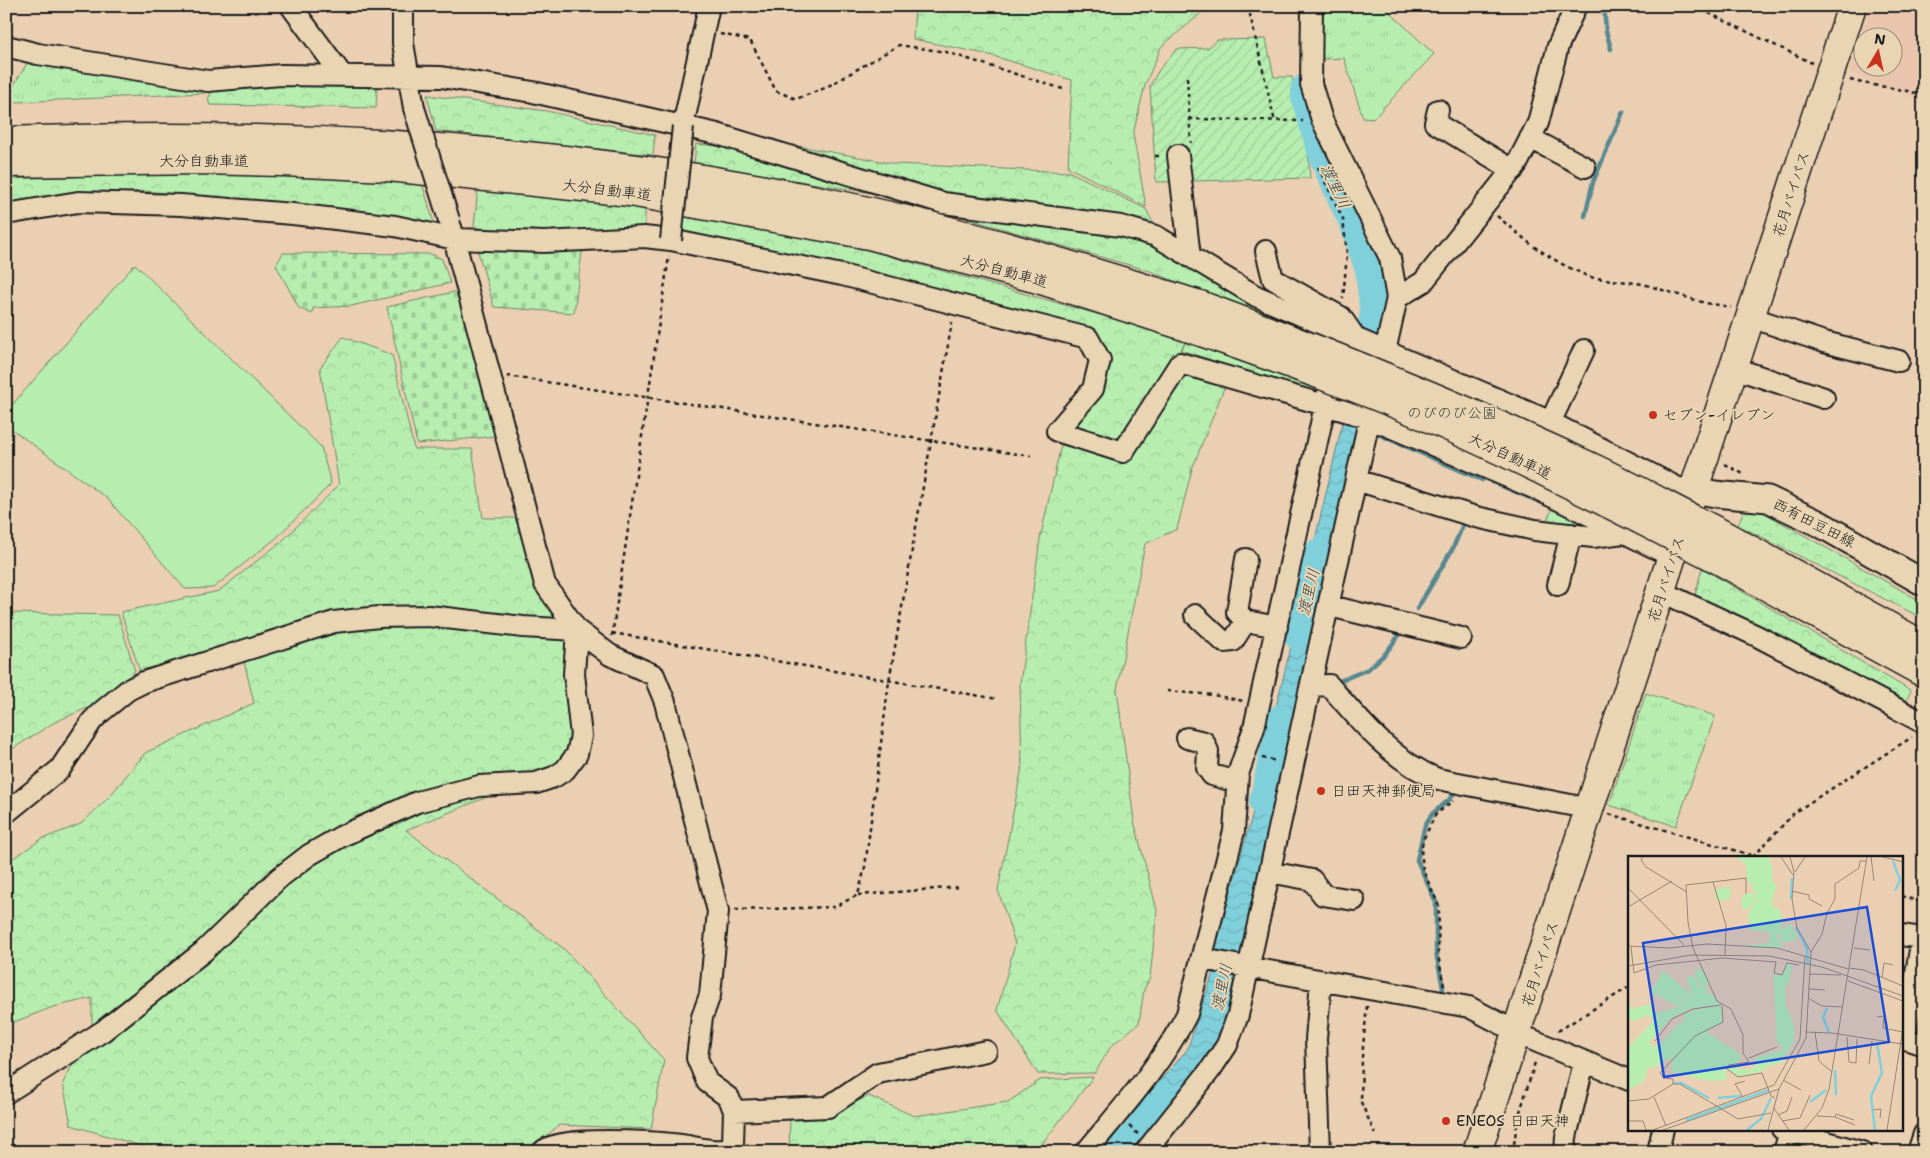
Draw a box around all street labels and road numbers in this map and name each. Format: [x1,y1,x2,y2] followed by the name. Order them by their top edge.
[1768,148,1814,240] street label: 花月バイパス
[159,151,249,171] street label: 大分自動車道
[561,175,653,205] street label: 大分自動車道
[958,250,1050,292] street label: 大分自動車道
[1465,428,1555,484] street label: 大分自動車道
[1769,494,1859,552] street label: 西有田豆田線
[1643,533,1689,625] street label: 花月バイパス
[1517,918,1563,1010] street label: 花月バイパス

